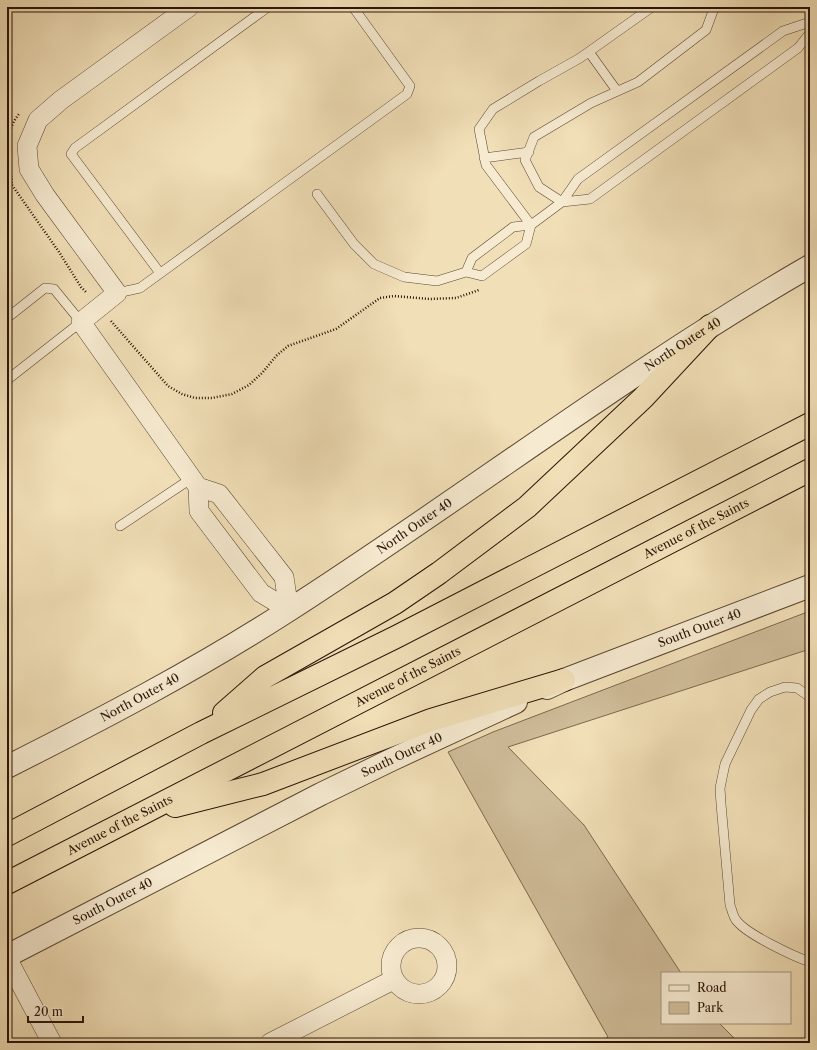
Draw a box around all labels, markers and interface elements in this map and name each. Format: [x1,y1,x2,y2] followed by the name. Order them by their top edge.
[642,314,724,374] street label: North Outer 40
[374,495,455,557] street label: North Outer 40
[640,495,751,562] street label: Avenue of the Saints
[656,605,743,650] street label: South Outer 40
[352,643,463,710] street label: Avenue of the Saints
[98,670,182,725] street label: North Outer 40
[359,729,445,780] street label: South Outer 40
[64,791,175,858] street label: Avenue of the Saints
[70,874,155,928] street label: South Outer 40
[661,972,791,1024] legend
[697,980,727,995] text: Road
[28,998,83,1024] scale bar
[697,1000,724,1015] text: Park
[34,1004,63,1019] text: 20 m

